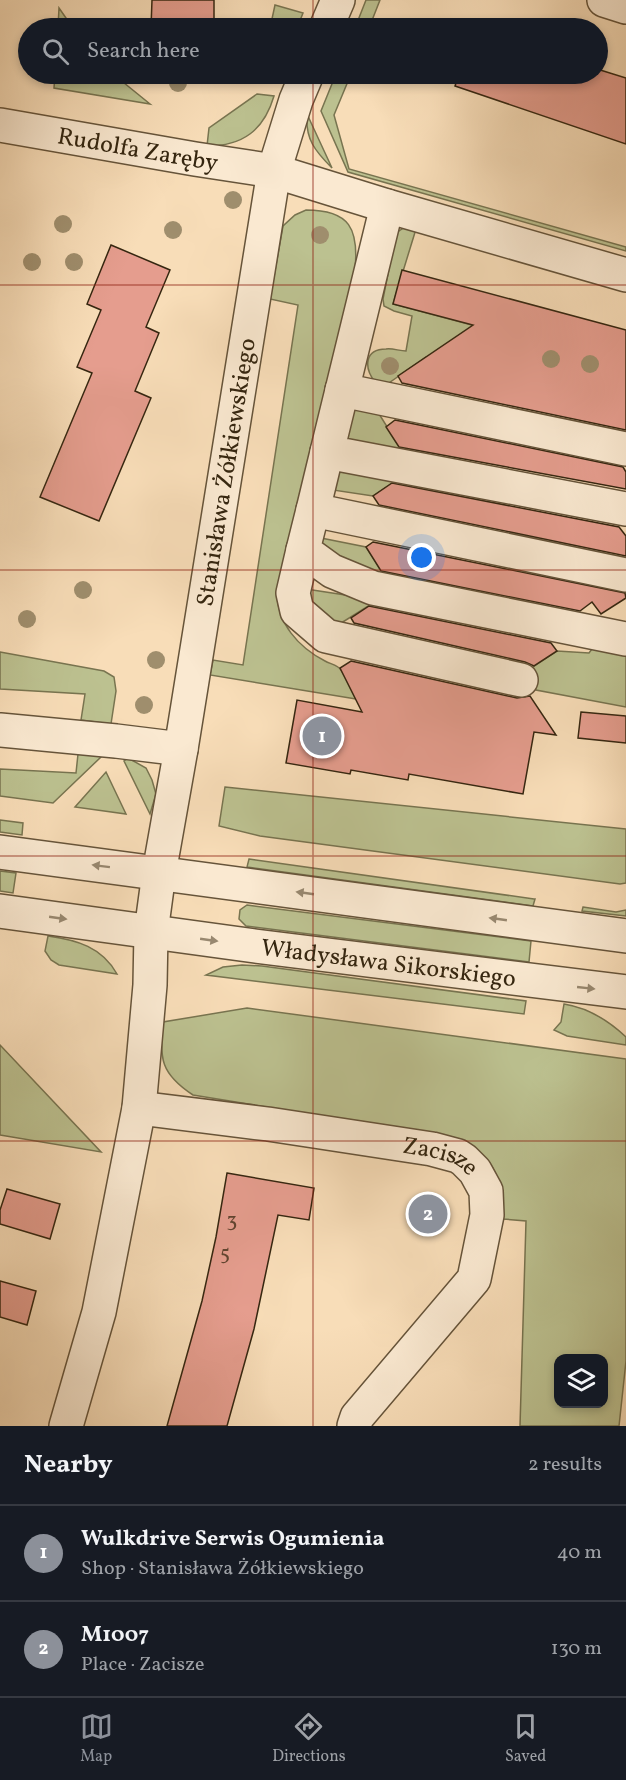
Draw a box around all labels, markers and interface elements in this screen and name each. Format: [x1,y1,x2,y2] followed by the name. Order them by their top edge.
[18,18,608,84] search box
[39,35,72,68] icon: search
[87,36,200,67] text: Search here
[55,120,220,181] street label: Rudolfa Zaręby
[189,336,266,609] street label: Stanisława Żółkiewskiego
[407,543,436,572] your location
[302,714,342,758] pin: 1
[91,861,110,871] one-way arrow
[295,888,314,897] one-way arrow
[49,914,68,923] one-way arrow
[488,914,507,923] one-way arrow
[259,932,518,997] street label: Władysława Sikorskiego
[200,935,219,945] one-way arrow
[577,983,596,993] one-way arrow
[400,1130,485,1184] street label: Zacisze
[408,1192,448,1236] pin: 2
[227,1206,237,1235] house number: 3
[220,1239,230,1268] house number: 5
[554,1354,608,1408] map controls
[554,1354,608,1408] button: layers
[24,1447,113,1483] text: Nearby
[528,1451,602,1479] text: 2 results
[81,1524,385,1555] text: Wulkdrive Serwis Ogumienia
[39,1539,48,1567] text: 1
[557,1539,602,1567] text: 40 m
[81,1555,364,1583] text: Shop · Stanisława Żółkiewskiego
[81,1620,149,1651] text: M1007
[38,1635,49,1663] text: 2
[551,1635,602,1663] text: 130 m
[81,1651,205,1679] text: Place · Zacisze
[80,1710,113,1768] tab: Map
[272,1710,346,1768] tab: Directions
[505,1710,546,1768] tab: Saved

